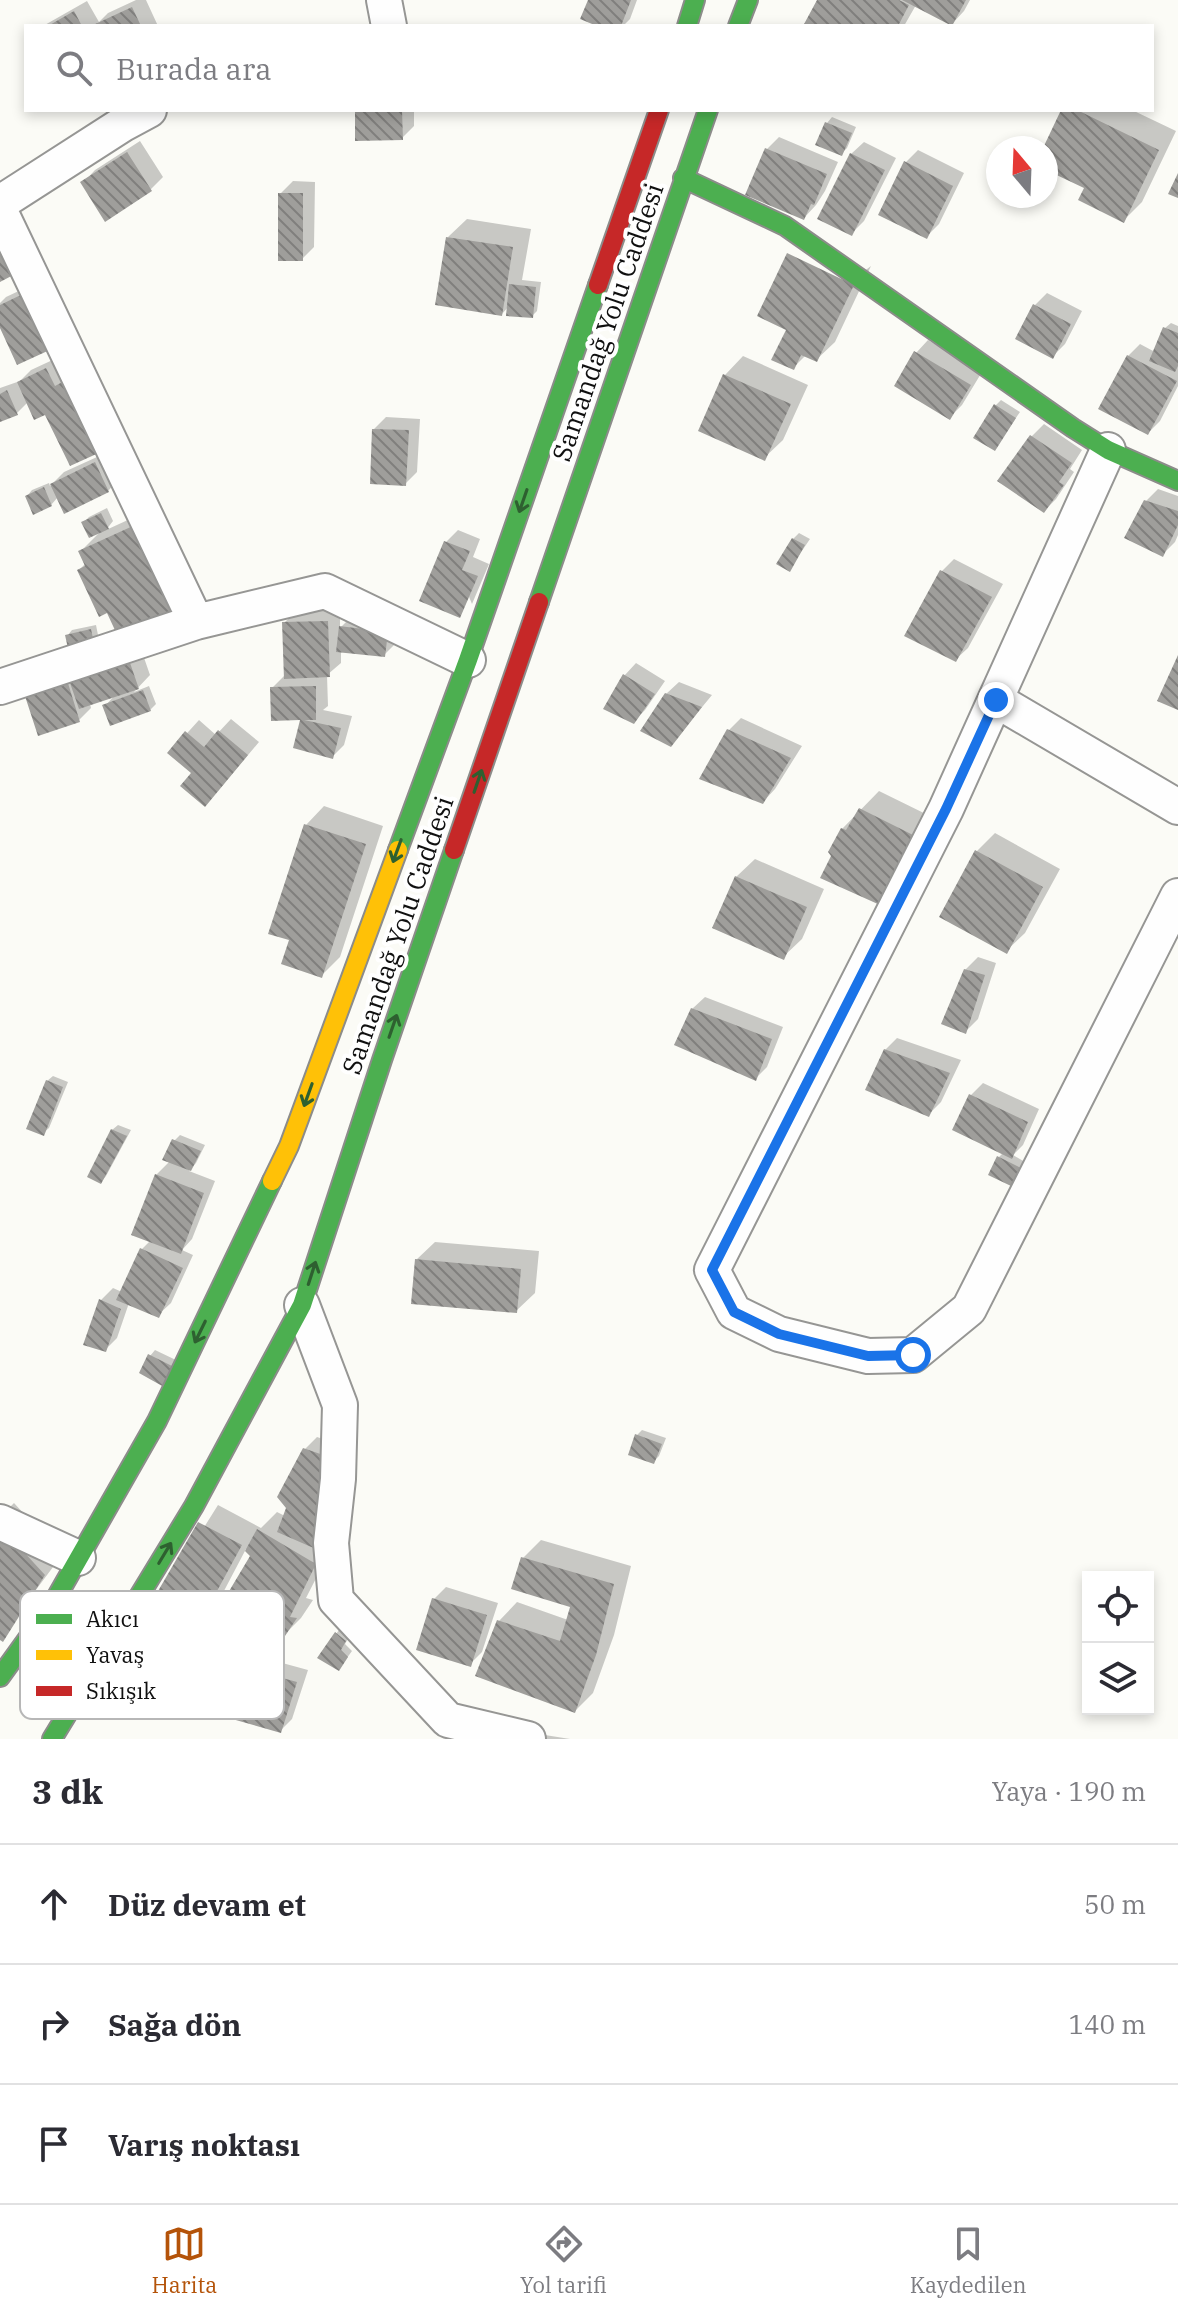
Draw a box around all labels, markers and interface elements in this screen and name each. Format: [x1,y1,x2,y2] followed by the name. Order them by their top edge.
[24,24,1154,112] search box
[52,46,96,90] icon: search
[116,49,272,88] text: Burada ara
[986,136,1058,208] north arrow
[543,179,671,465] street label: Samandağ Yolu Caddesi
[514,488,529,513] one-way arrow
[978,682,1014,718] route end
[472,768,487,793] one-way arrow
[333,792,461,1078] street label: Samandağ Yolu Caddesi
[389,838,404,863] one-way arrow
[387,1014,402,1039] one-way arrow
[300,1083,314,1107] one-way arrow
[305,1261,320,1287] one-way arrow
[192,1319,207,1343] one-way arrow
[895,1337,931,1373] route start
[158,1542,174,1565] one-way arrow
[1082,1571,1154,1715] map controls
[1082,1571,1154,1643] button: locate
[20,1591,284,1719] legend
[86,1604,139,1633] text: Akıcı
[86,1640,144,1669] text: Yavaş
[1082,1643,1154,1715] button: layers
[86,1676,156,1705] text: Sıkışık
[32,1769,103,1813] text: 3 dk
[992,1774,1146,1808] text: Yaya · 190 m
[32,1882,76,1926] icon: ahead
[108,1885,306,1924] text: Düz devam et
[1084,1887,1146,1921] text: 50 m
[32,2002,76,2046] icon: right
[108,2005,241,2044] text: Sağa dön
[1068,2007,1146,2041] text: 140 m
[32,2122,76,2166] icon: arrive
[108,2125,300,2164] text: Varış noktası
[151,2222,217,2299] tab: Harita
[520,2222,607,2299] tab: Yol tarifi
[910,2222,1027,2299] tab: Kaydedilen

